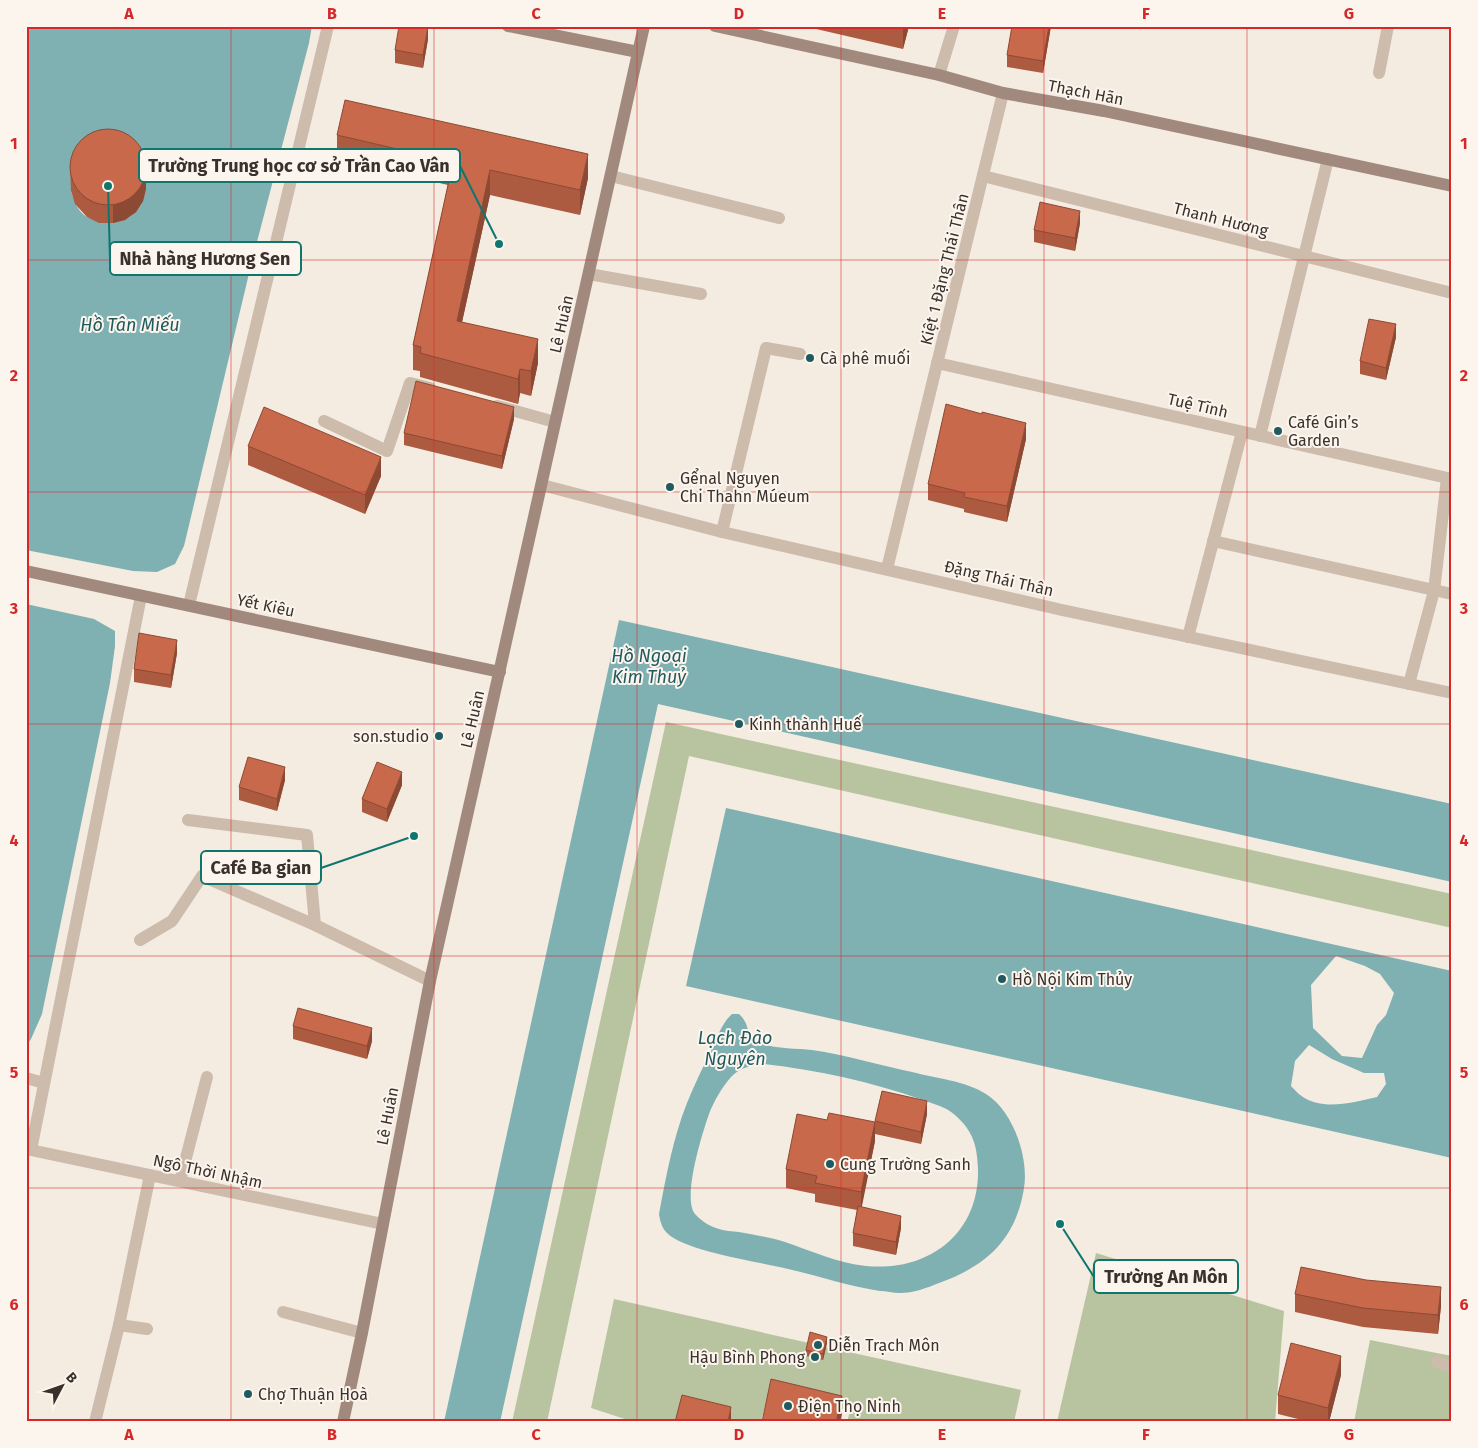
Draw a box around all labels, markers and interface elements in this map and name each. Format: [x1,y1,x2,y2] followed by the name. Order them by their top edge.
[123,4,134,23] text: A
[327,4,337,23] text: B
[531,4,541,23] text: C
[734,4,744,23] text: D
[938,4,946,23] text: E
[1142,4,1150,23] text: F
[1344,4,1354,23] text: G
[1047,76,1125,109] street label: Thạch Hãn
[10,134,18,153] text: 1
[1460,134,1468,153] text: 1
[139,149,460,182] callout: Trường Trung học cơ sở Trần Cao Vân
[148,154,450,177] text: Trường Trung học cơ sở Trần Cao Vân
[916,191,973,347] street label: Kiệt 1 Đặng Thái Thân
[1172,199,1271,241] street label: Thanh Hương
[110,242,301,275] callout: Nhà hàng Hương Sen
[120,248,290,270] text: Nhà hàng Hương Sen
[546,293,577,355] street label: Lê Huân
[80,314,180,336] water label: Hồ Tân Miếu
[820,348,910,368] place label: Cà phê muối
[804,352,816,364] marker: Cà phê muối
[10,366,18,385] text: 2
[1460,366,1468,385] text: 2
[1166,389,1230,422] street label: Tuệ Tĩnh
[1288,413,1358,450] place label: Café Gin’s Garden
[1272,425,1284,437] marker: Café Gin’s Garden
[680,468,810,506] place label: Gểnal Nguyen Chi Thahn Múeum
[664,481,676,493] marker: Gểnal Nguyen Chi Thahn Múeum
[942,557,1055,600] street label: Đặng Thái Thân
[235,589,297,621] street label: Yết Kiêu
[9,599,18,618] text: 3
[1459,599,1468,618] text: 3
[611,645,687,688] water label: Hồ Ngoại Kim Thuỷ
[457,688,488,750] street label: Lê Huân
[749,714,862,734] place label: Kinh thành Huế
[733,718,745,730] marker: Kinh thành Huế
[353,727,429,746] place label: son.studio
[433,730,445,742] marker: son.studio
[9,831,19,850] text: 4
[1459,831,1469,850] text: 4
[201,851,321,884] callout: Café Ba gian
[211,857,311,879] text: Café Ba gian
[1012,969,1132,989] place label: Hồ Nội Kim Thủy
[996,973,1008,985] marker: Hồ Nội Kim Thủy
[698,1027,772,1070] water label: Lạch Đào Nguyên
[10,1063,19,1082] text: 5
[1460,1063,1469,1082] text: 5
[373,1085,402,1147] street label: Lê Huân
[152,1151,264,1192] street label: Ngô Thời Nhậm
[840,1155,971,1174] place label: Cung Trường Sanh
[824,1158,836,1170] marker: Cung Trường Sanh
[1094,1260,1238,1293] callout: Trường An Môn
[1104,1266,1228,1288] text: Trường An Môn
[9,1295,19,1314] text: 6
[1459,1295,1469,1314] text: 6
[828,1336,940,1355] place label: Diễn Trạch Môn
[812,1339,824,1351] marker: Diễn Trạch Môn
[689,1348,806,1367] place label: Hậu Bình Phong
[809,1351,821,1363] marker: Hậu Bình Phong
[38,1360,88,1410] north arrow
[62,1369,81,1387] text: B
[258,1385,368,1404] place label: Chợ Thuận Hoà
[242,1388,254,1400] marker: Chợ Thuận Hoà
[798,1397,901,1416] place label: Điện Thọ Ninh
[782,1400,794,1412] marker: Điện Thọ Ninh
[123,1425,134,1444] text: A
[327,1425,337,1444] text: B
[531,1425,541,1444] text: C
[734,1425,744,1444] text: D
[938,1425,946,1444] text: E
[1142,1425,1150,1444] text: F
[1344,1425,1354,1444] text: G

